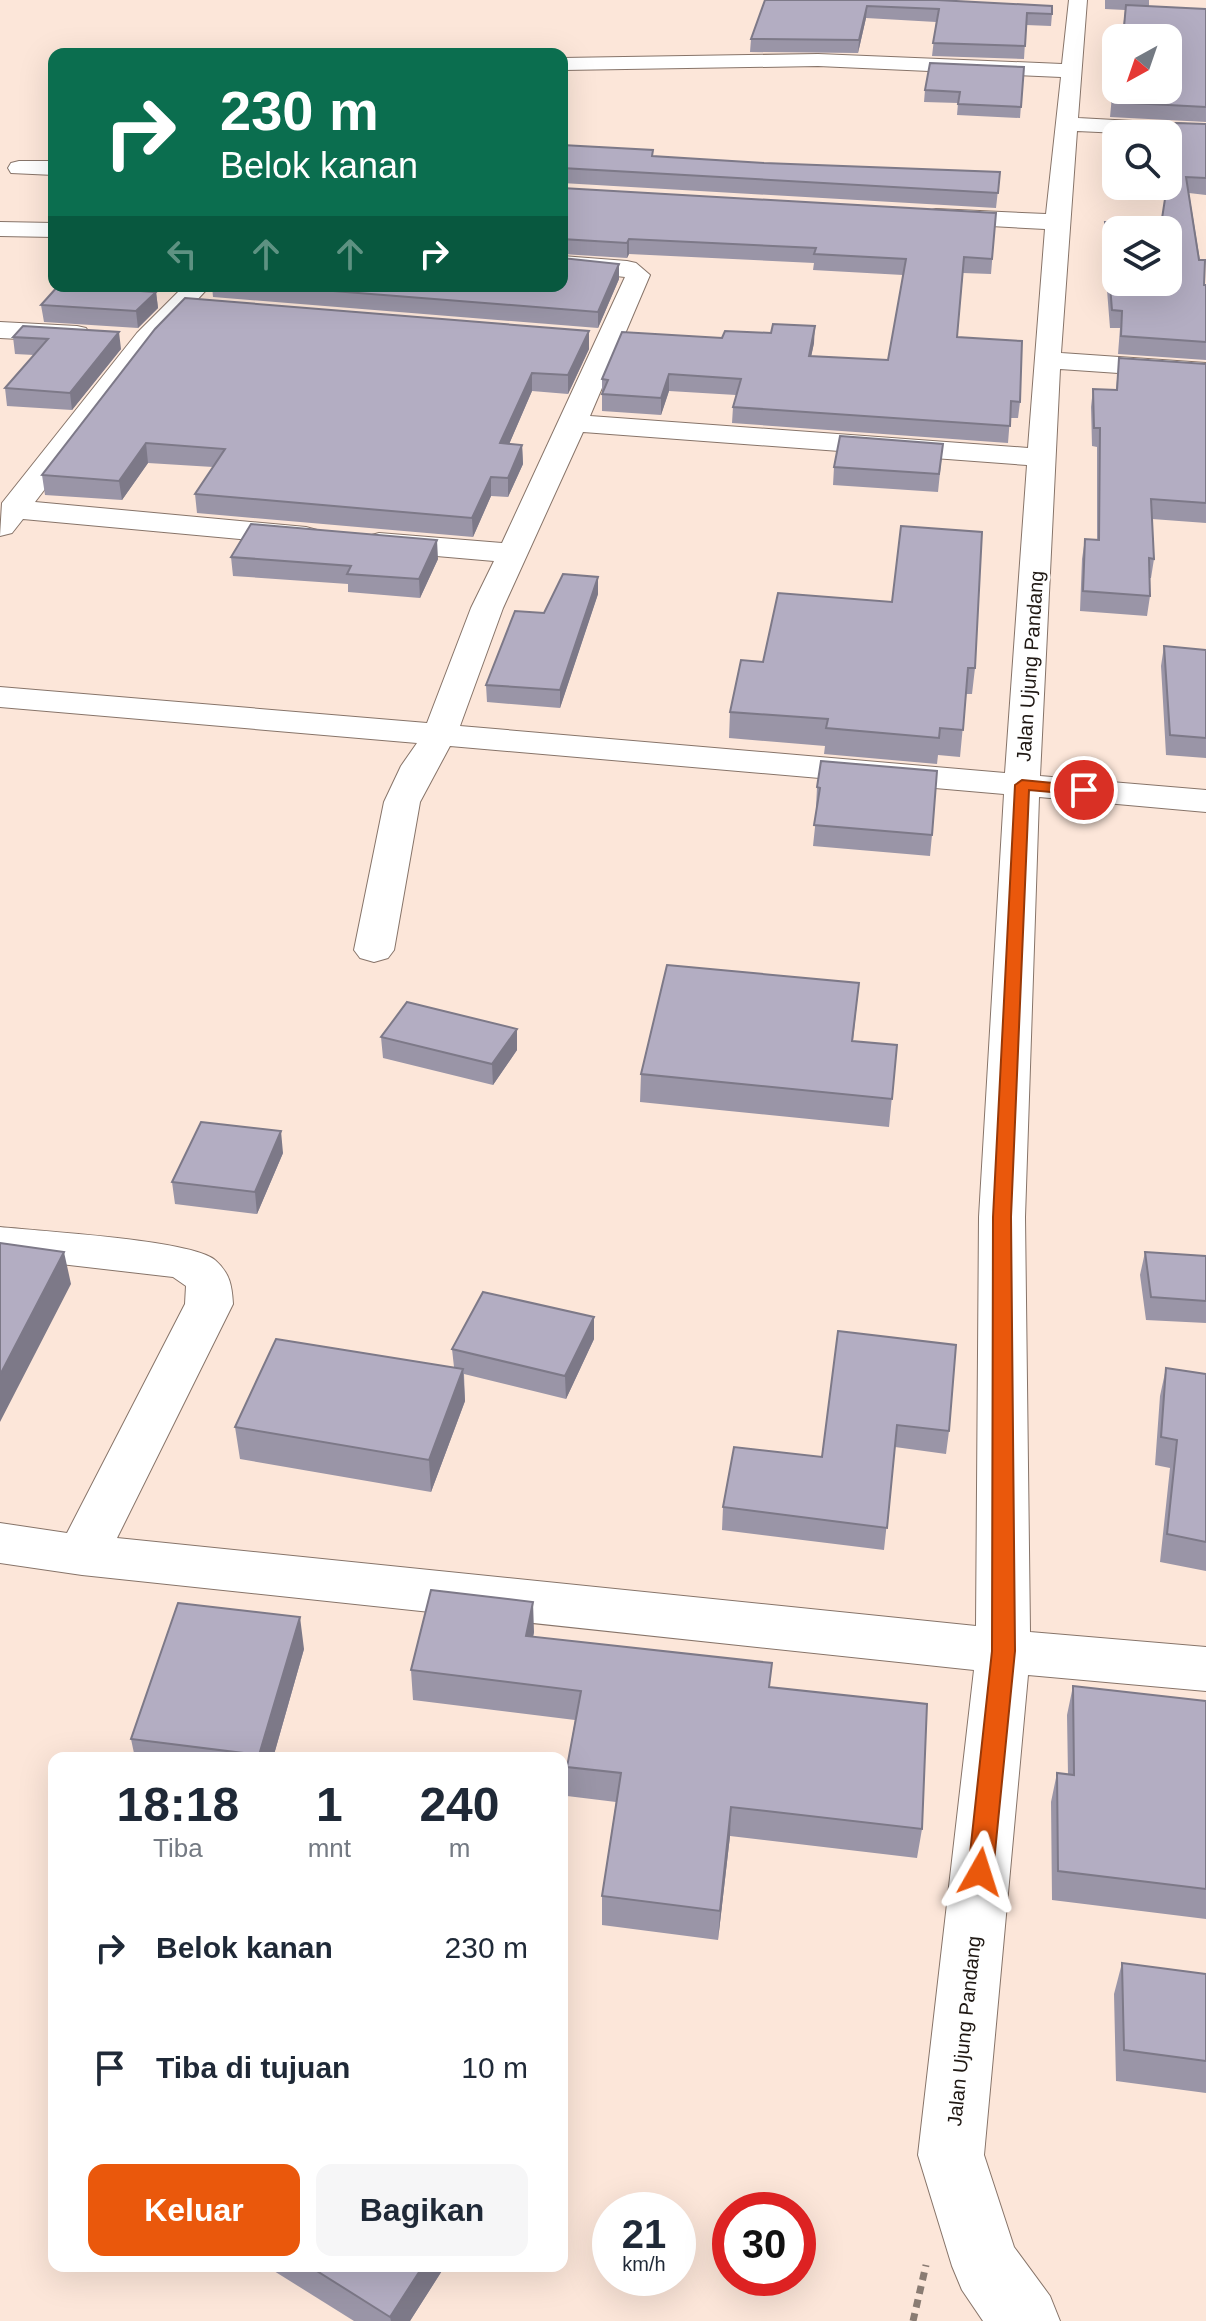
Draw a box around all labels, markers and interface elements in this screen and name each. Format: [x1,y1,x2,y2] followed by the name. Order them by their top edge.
[1102,24,1182,104] north arrow
[1102,24,1182,296] map controls
[220,79,379,142] text: 230 m
[88,80,192,184] icon: right
[1102,120,1182,200] button: search
[220,145,418,186] text: Belok kanan
[1102,216,1182,296] button: layers
[160,232,204,276] icon: left
[244,232,288,276] icon: ahead
[328,232,372,276] icon: ahead
[412,232,456,276] icon: right
[1012,570,1048,762] street label: Jalan Ujung Pandang
[1050,756,1118,824] pin
[1062,768,1106,812] icon: arrive
[116,1778,239,1831] text: 18:18
[316,1778,343,1831] text: 1
[419,1778,500,1831] text: 240
[938,1830,1022,1914] position arrow
[153,1833,203,1863] text: Tiba
[308,1833,351,1863] text: mnt
[449,1833,470,1863] text: m
[88,1926,132,1970] icon: right
[156,1931,333,1964] text: Belok kanan
[445,1931,528,1964] text: 230 m
[943,1935,985,2127] street label: Jalan Ujung Pandang
[88,2046,132,2090] icon: arrive
[156,2051,350,2084] text: Tiba di tujuan
[461,2051,528,2084] text: 10 m
[88,2164,300,2256] button: Keluar
[316,2164,528,2256] button: Bagikan
[712,2192,816,2296] speed limit sign: 30
[622,2212,666,2256] text: 21
[622,2253,666,2275] text: km/h

